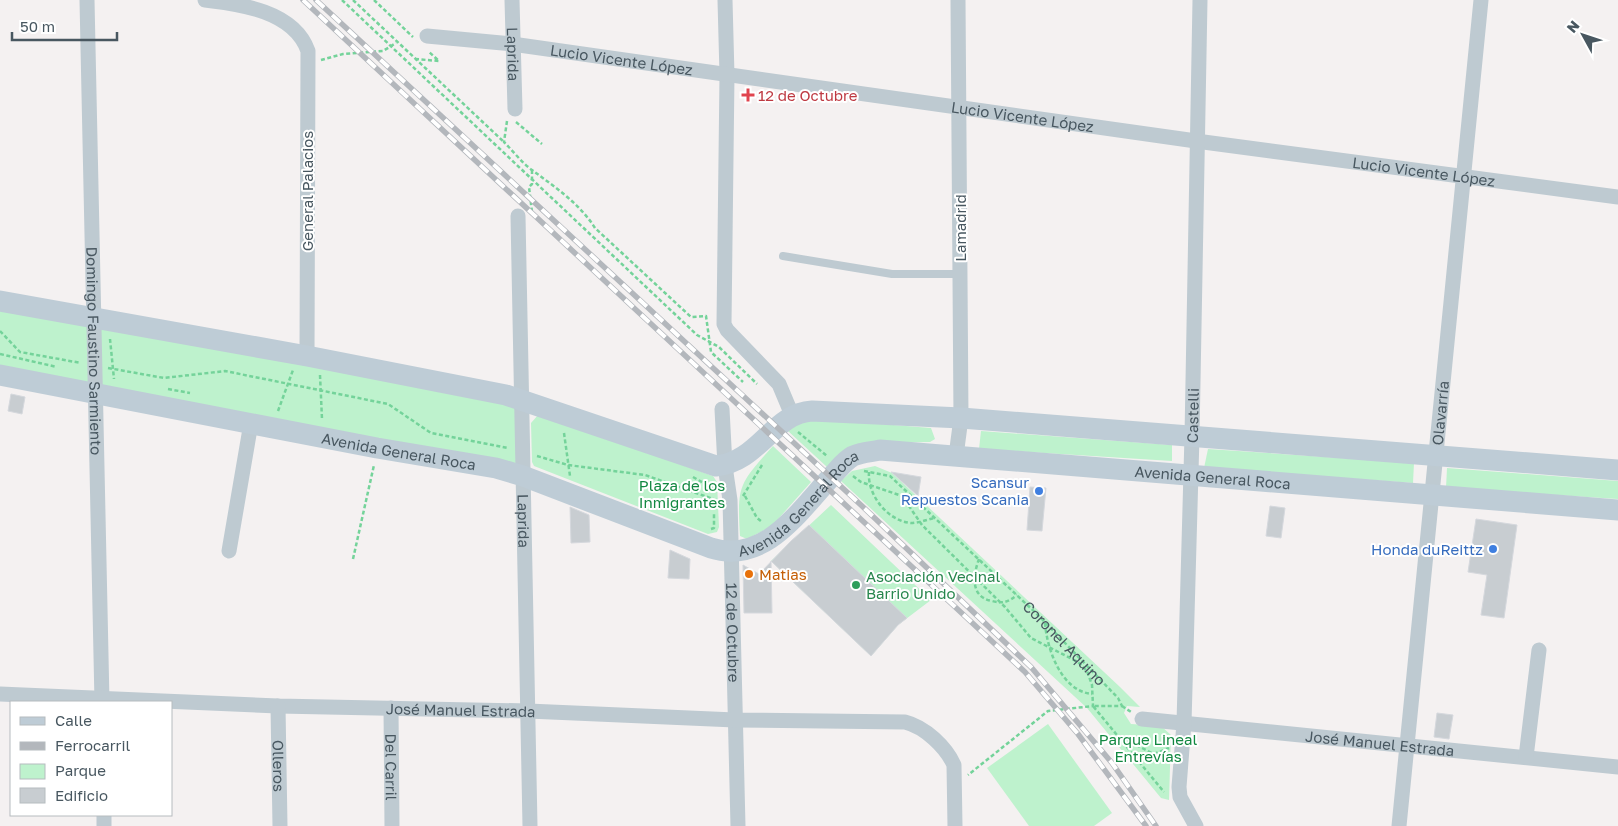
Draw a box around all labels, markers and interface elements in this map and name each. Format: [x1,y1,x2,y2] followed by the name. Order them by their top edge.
[12,10,118,42] scale bar
[1558,10,1608,60] north arrow
[20,17,55,35] text: 50 m
[1563,17,1583,36] text: N
[504,27,523,81] street label: Laprida
[549,41,694,79] street label: Lucio Vicente López
[758,86,858,104] place label: 12 de Octubre
[742,89,754,101] marker: 12 de Octubre
[950,97,1095,135] street label: Lucio Vicente López
[298,131,316,251] street label: General Palacios
[1351,153,1497,190] street label: Lucio Vicente López
[951,194,969,262] street label: Lamadrid
[83,247,106,455] street label: Domingo Faustino Sarmiento
[1428,380,1452,446] street label: Olavarría
[1183,388,1202,443] street label: Castelli
[320,428,477,473] street label: Avenida General Roca
[737,446,861,560] street label: Avenida General Roca
[1134,462,1291,492] street label: Avenida General Roca
[901,473,1029,508] place label: Scansur Repuestos Scania
[639,476,725,511] park label: Plaza de los Inmigrantes
[1033,485,1045,497] marker: Scansur Repuestos Scania
[514,494,534,548] street label: Laprida
[1371,540,1483,558] place label: Honda duReittz
[1487,543,1499,555] marker: Honda duReittz
[759,565,807,583] place label: Matias
[866,567,1001,602] place label: Asociación Vecinal Barrio Unido
[743,568,755,580] marker: Matias
[850,579,862,591] marker: Asociación Vecinal Barrio Unido
[723,583,743,683] street label: 12 de Octubre
[1019,597,1110,689] street label: Coronel Aquino
[386,699,536,720] street label: José Manuel Estrada
[10,701,172,816] legend
[55,711,92,729] text: Calle
[1304,727,1455,759] street label: José Manuel Estrada
[1099,730,1197,765] park label: Parque Lineal Entrevías
[382,733,401,801] street label: Del Carril
[55,736,130,754] text: Ferrocarril
[270,740,288,792] street label: Olleros
[55,761,106,779] text: Parque
[55,786,108,804] text: Edificio

